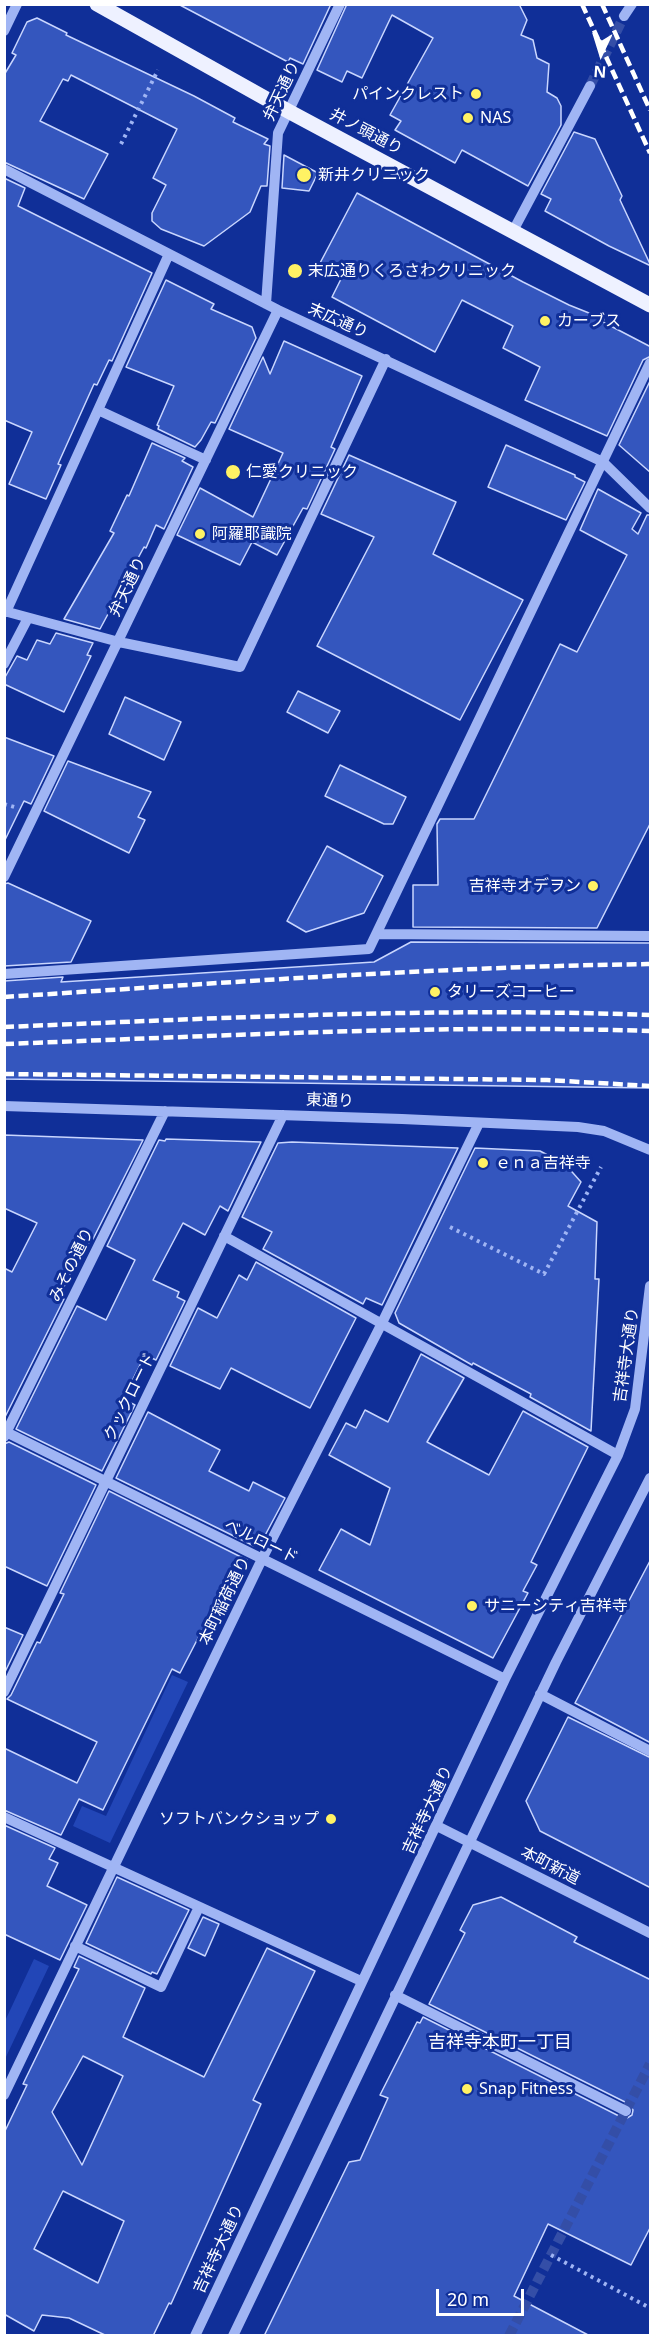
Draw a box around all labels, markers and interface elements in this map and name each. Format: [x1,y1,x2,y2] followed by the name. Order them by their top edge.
[571,24,631,84] north arrow
[260,58,304,124] street label: 弁天通り
[592,61,607,83] text: N
[352,84,464,104] place label: パインクレスト
[469,87,483,101] marker: パインクレスト
[326,105,406,159] street label: 井ノ頭通り
[480,108,511,128] place label: NAS
[461,111,475,125] marker: NAS
[318,165,430,185] place label: 新井クリニック
[295,166,313,184] marker: 新井クリニック
[308,261,516,281] place label: 末広通りくろさわクリニック
[286,262,304,280] marker: 末広通りくろさわクリニック
[305,299,371,343] street label: 末広通り
[557,311,621,331] place label: カーブス
[538,314,552,328] marker: カーブス
[246,462,358,482] place label: 仁愛クリニック
[224,463,242,481] marker: 仁愛クリニック
[212,524,292,544] place label: 阿羅耶識院
[193,527,207,541] marker: 阿羅耶識院
[105,554,151,620] street label: 弁天通り
[469,876,581,896] place label: 吉祥寺オデヲン
[586,879,600,893] marker: 吉祥寺オデヲン
[447,982,575,1002] place label: タリーズコーヒー
[428,985,442,999] marker: タリーズコーヒー
[306,1091,354,1111] street label: 東通り
[495,1153,591,1173] place label: ｅｎａ吉祥寺
[476,1156,490,1170] marker: ｅｎａ吉祥寺
[46,1225,98,1305] street label: みその通り
[611,1306,643,1404] street label: 吉祥寺大通り
[100,1350,160,1444] street label: クックロード
[221,1516,301,1568] street label: ベルロード
[195,1554,255,1648] street label: 本町稲荷通り
[484,1596,628,1616] place label: サニーシティ吉祥寺
[465,1599,479,1613] marker: サニーシティ吉祥寺
[399,1762,457,1858] street label: 吉祥寺大通り
[159,1809,319,1829] place label: ソフトバンクショップ
[324,1812,338,1826] marker: ソフトバンクショップ
[517,1843,583,1889] street label: 本町新道
[428,2032,572,2054] district label: 吉祥寺本町一丁目
[479,2079,573,2099] place label: Snap Fitness
[460,2082,474,2096] marker: Snap Fitness
[190,2201,248,2297] street label: 吉祥寺大通り
[439,2277,528,2315] scale bar
[447,2287,489,2311] text: 20 m

